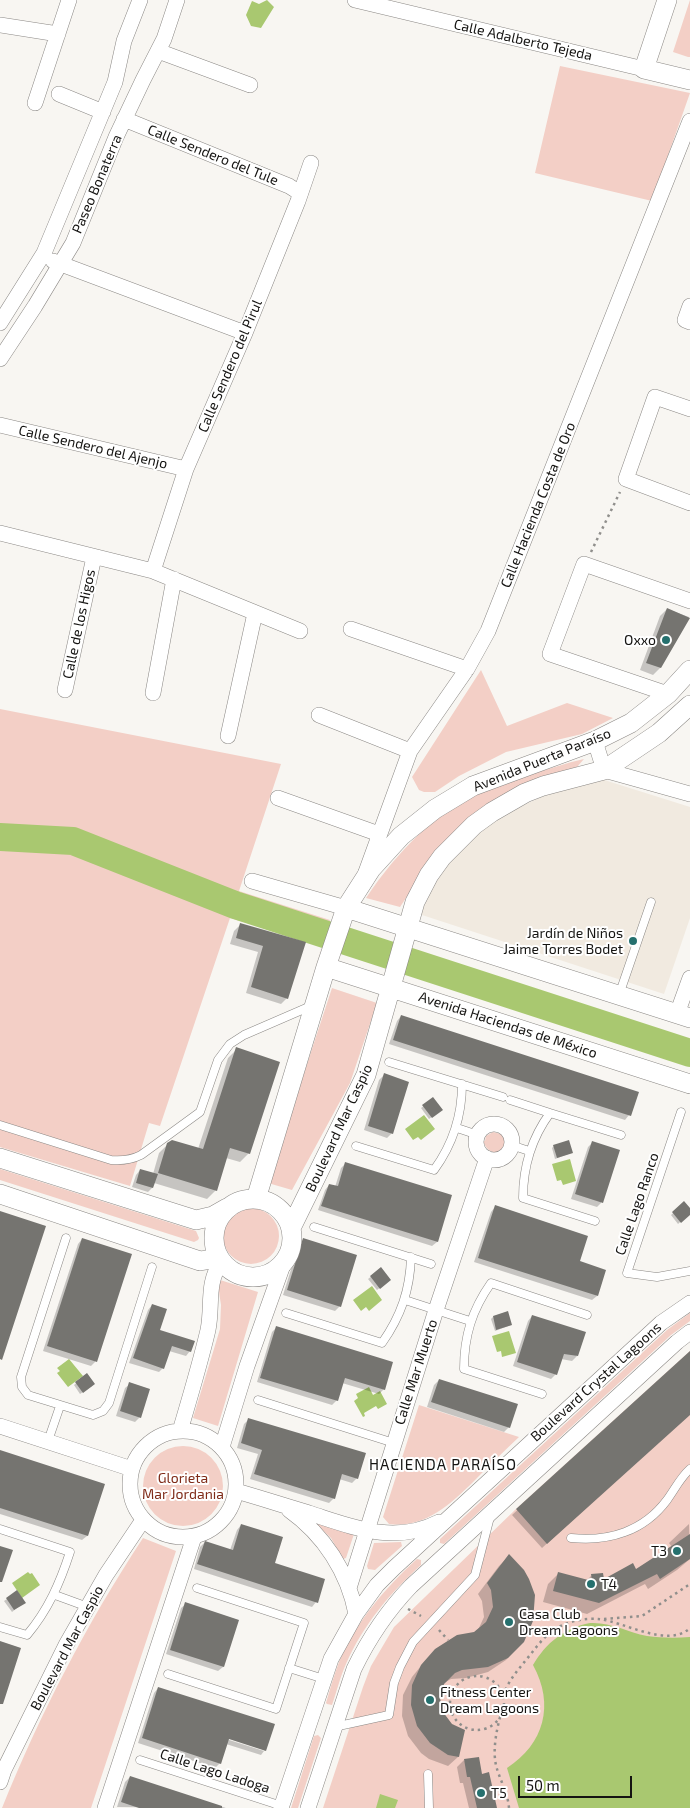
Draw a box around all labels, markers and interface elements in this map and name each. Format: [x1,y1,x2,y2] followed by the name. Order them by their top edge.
[452,16,594,64] street label: Calle Adalberto Tejeda
[145,121,281,189] street label: Calle Sendero del Tule
[69,132,125,236] street label: Paseo Bonaterra
[194,297,266,435] street label: Calle Sendero del Pirul
[497,420,579,590] street label: Calle Hacienda Costa de Oro
[17,422,169,472] street label: Calle Sendero del Ajenjo
[59,568,99,680] street label: Calle de los Higos
[624,632,656,648] place label: Oxxo
[660,634,672,646] marker: Oxxo
[471,725,613,795] street label: Avenida Puerta Paraíso
[503,925,623,958] place label: Jardín de Niños Jaime Torres Bodet
[627,935,639,947] marker: Jardín de Niños Jaime Torres Bodet
[417,988,599,1062] street label: Avenida Haciendas de México
[302,1061,376,1195] street label: Boulevard Mar Caspio
[612,1150,662,1258] street label: Calle Lago Ranco
[391,1317,441,1427] street label: Calle Mar Muerto
[527,1319,665,1445] street label: Boulevard Crystal Lagoons
[367,1456,519,1474] district label: HACIENDA PARAÍSO
[142,1470,224,1502] park label: Glorieta Mar Jordania
[651,1543,667,1559] place label: T3
[671,1545,683,1557] marker: T3
[601,1576,617,1592] place label: T4
[585,1578,597,1590] marker: T4
[27,1583,107,1713] street label: Boulevard Mar Caspio
[519,1606,618,1638] place label: Casa Club Dream Lagoons
[503,1616,515,1628] marker: Casa Club Dream Lagoons
[440,1684,539,1716] place label: Fitness Center Dream Lagoons
[424,1694,436,1706] marker: Fitness Center Dream Lagoons
[158,1745,272,1797] street label: Calle Lago Ladoga
[520,1766,634,1798] scale bar
[526,1776,560,1794] text: 50 m
[491,1785,507,1801] place label: T5
[475,1787,487,1799] marker: T5

